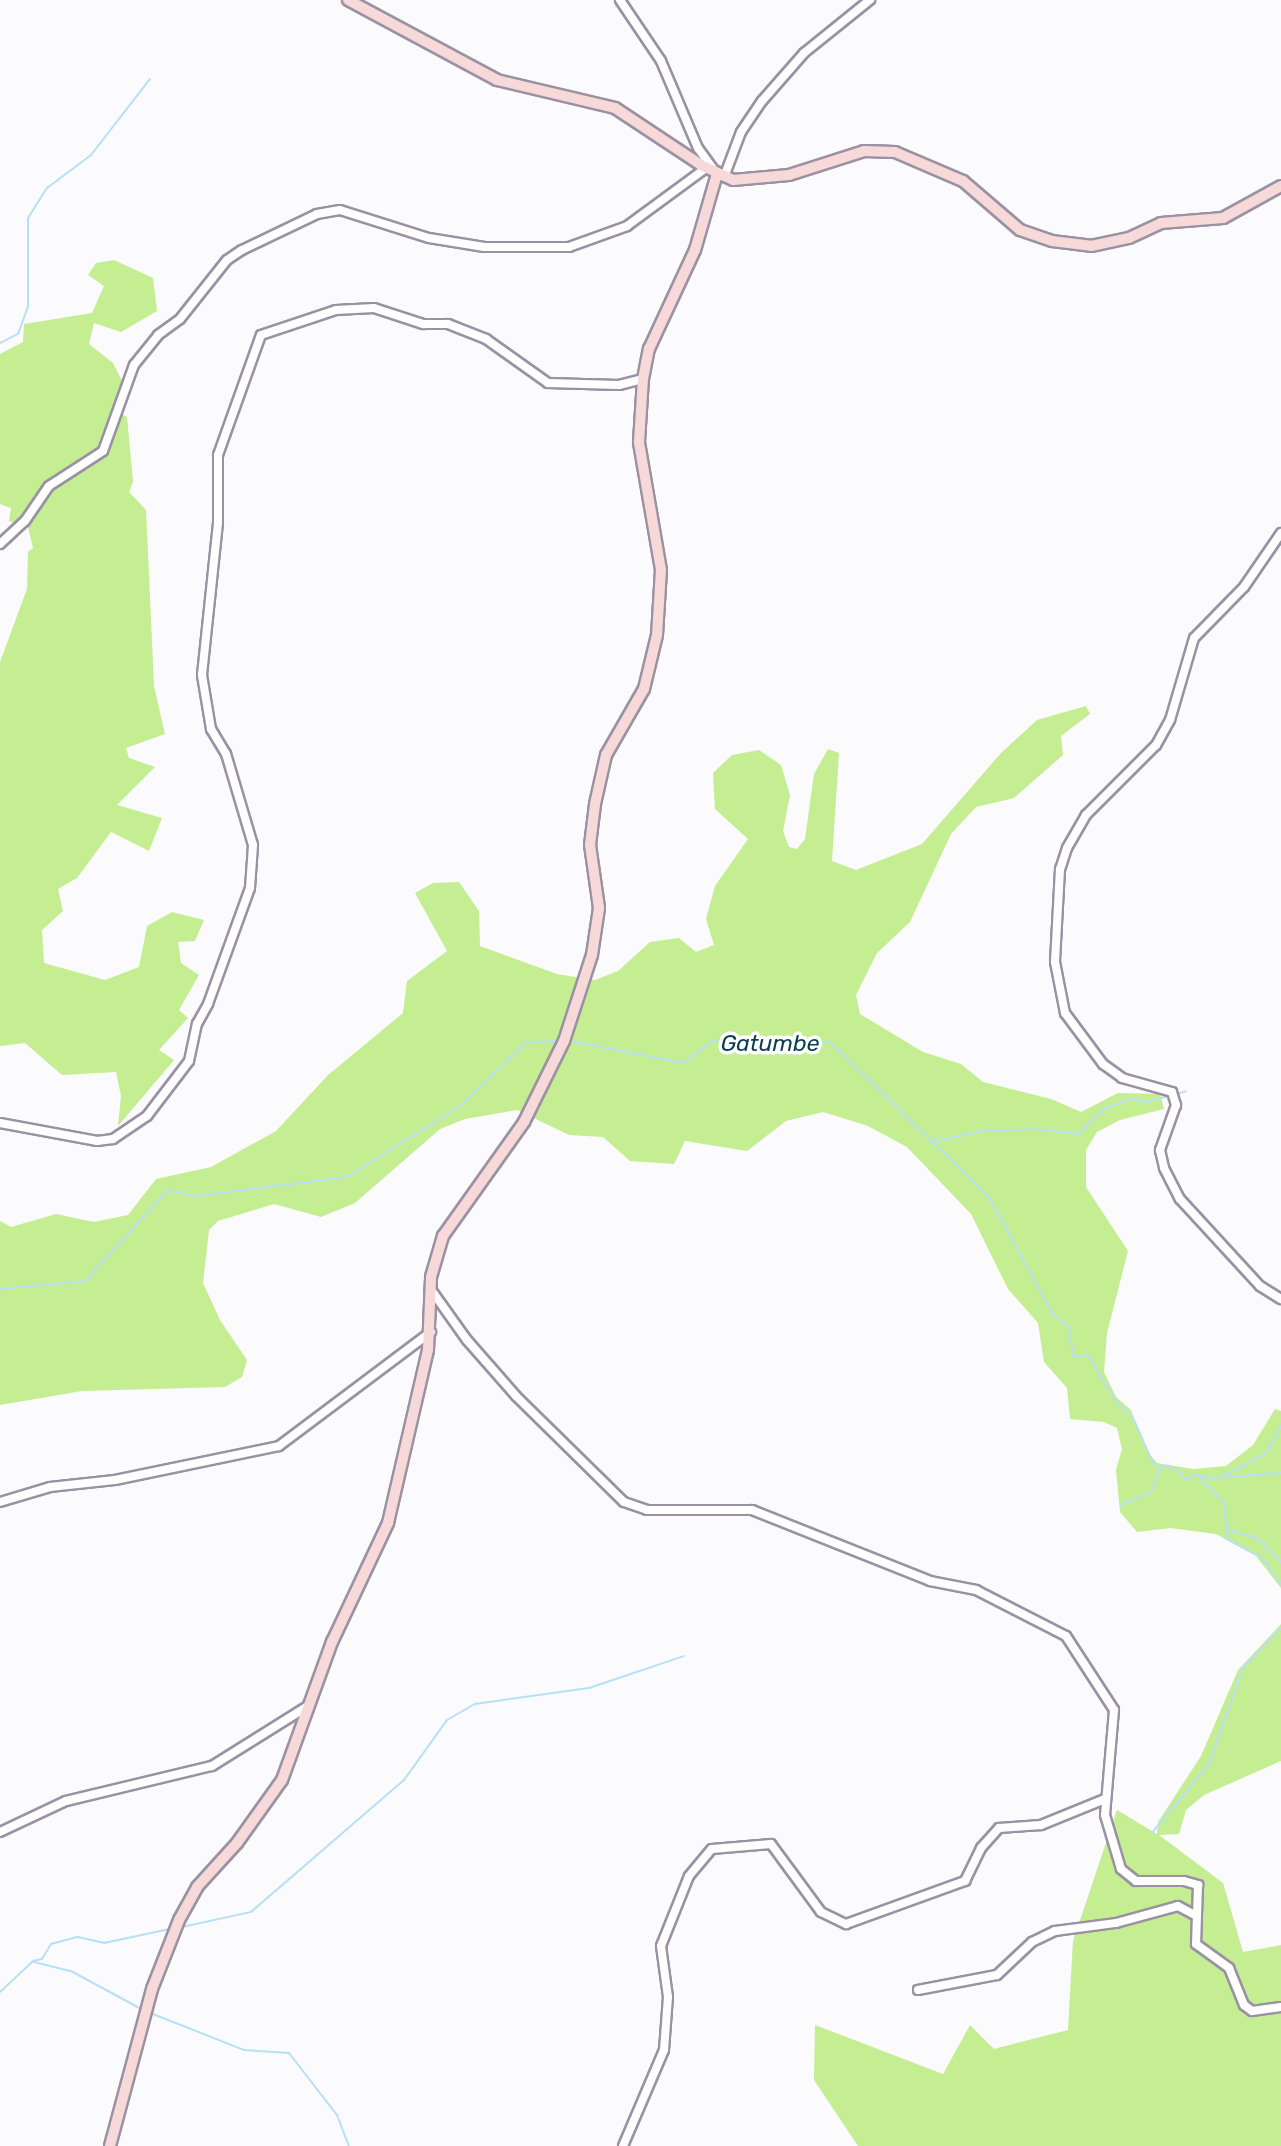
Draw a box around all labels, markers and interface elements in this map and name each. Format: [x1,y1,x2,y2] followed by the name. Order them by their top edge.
[721,1029,819,1057] water label: Gatumbe

